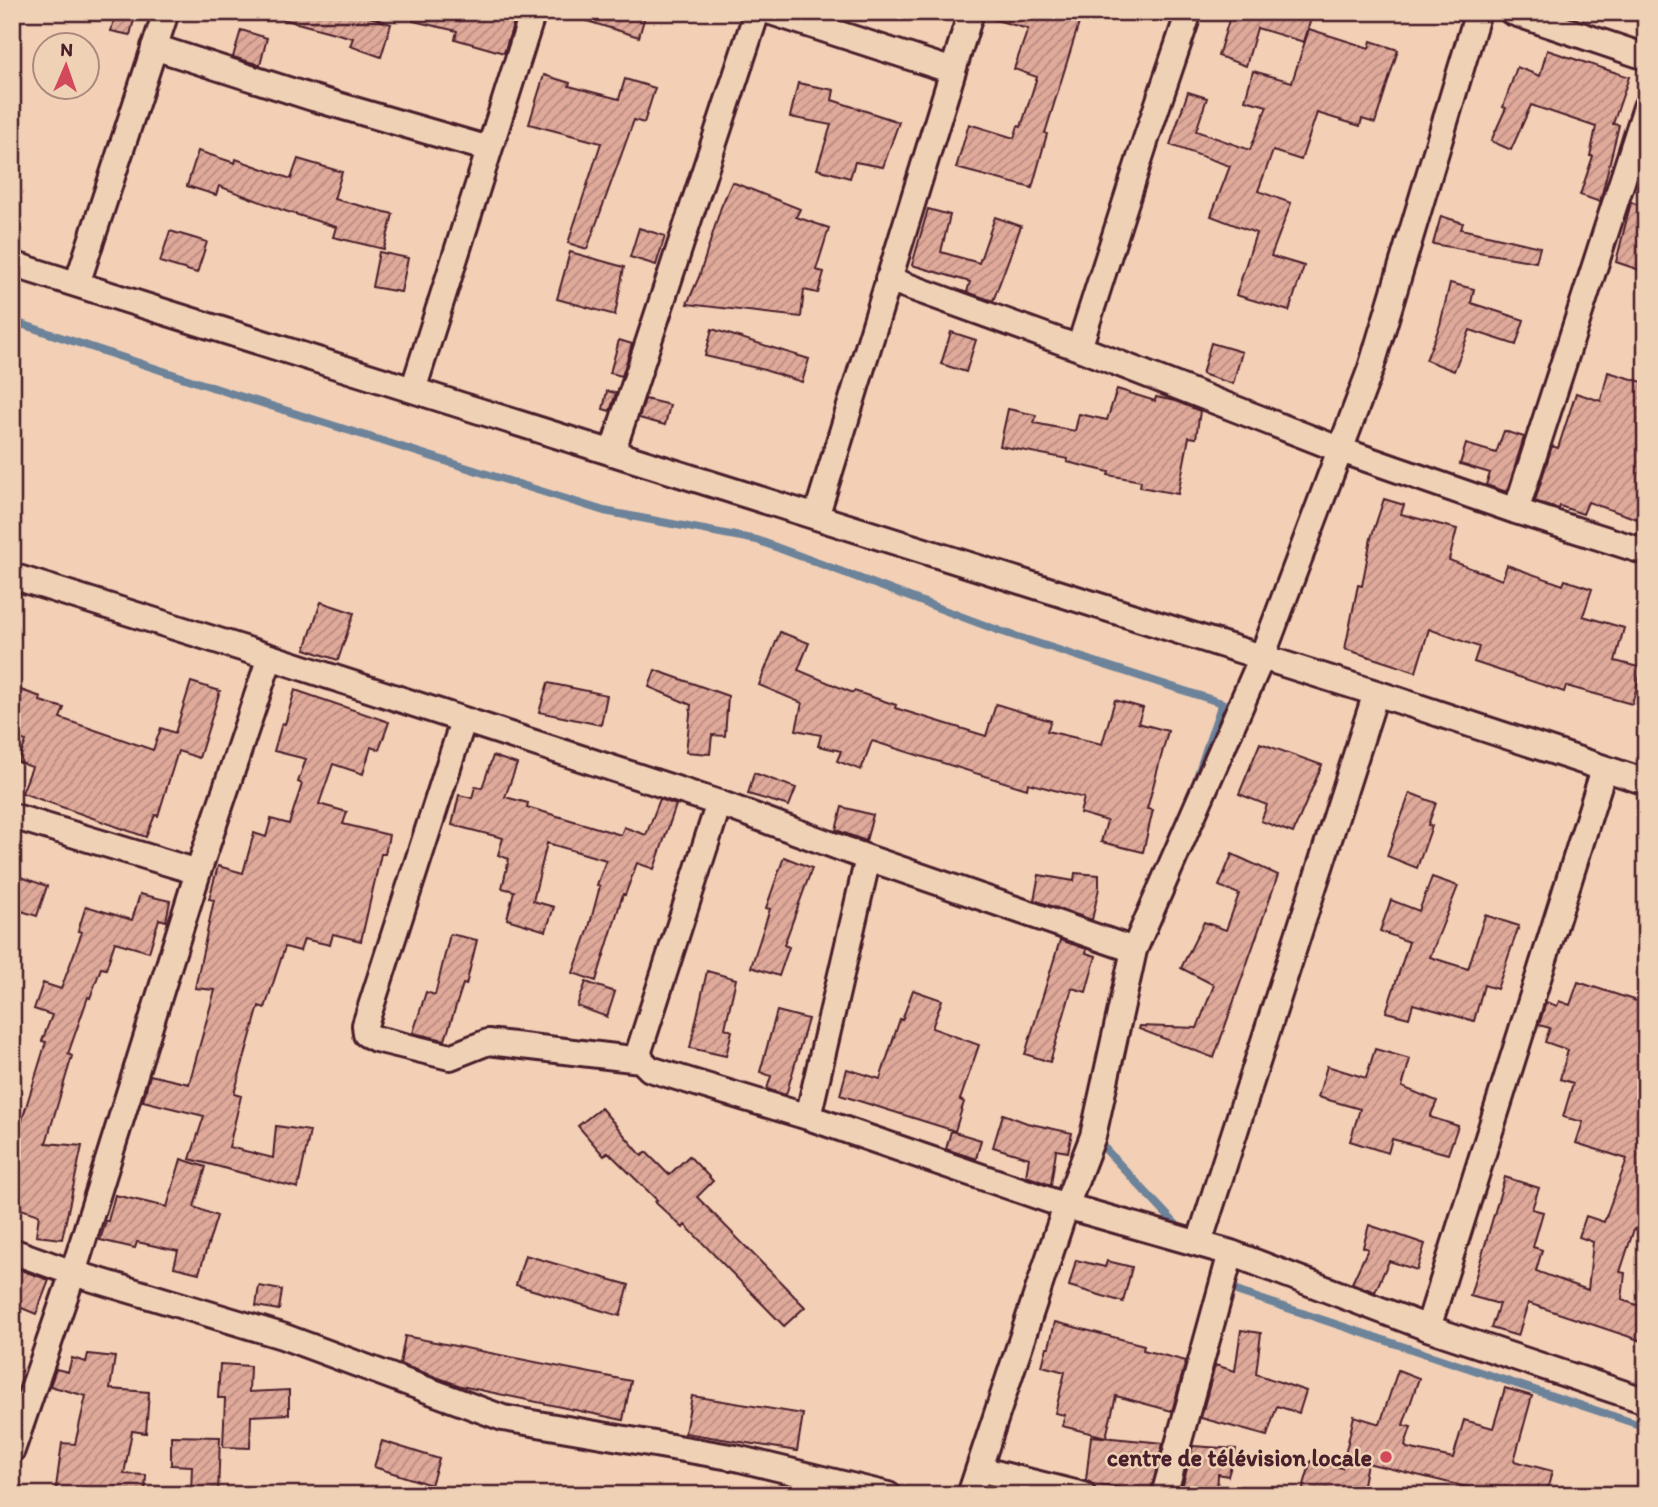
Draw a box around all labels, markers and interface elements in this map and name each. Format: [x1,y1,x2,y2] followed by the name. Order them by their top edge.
[32,32,102,102] north arrow
[60,38,73,61] text: N
[1107,1443,1372,1472] place label: centre de télévision locale
[1378,1449,1394,1465] marker: centre de télévision locale

